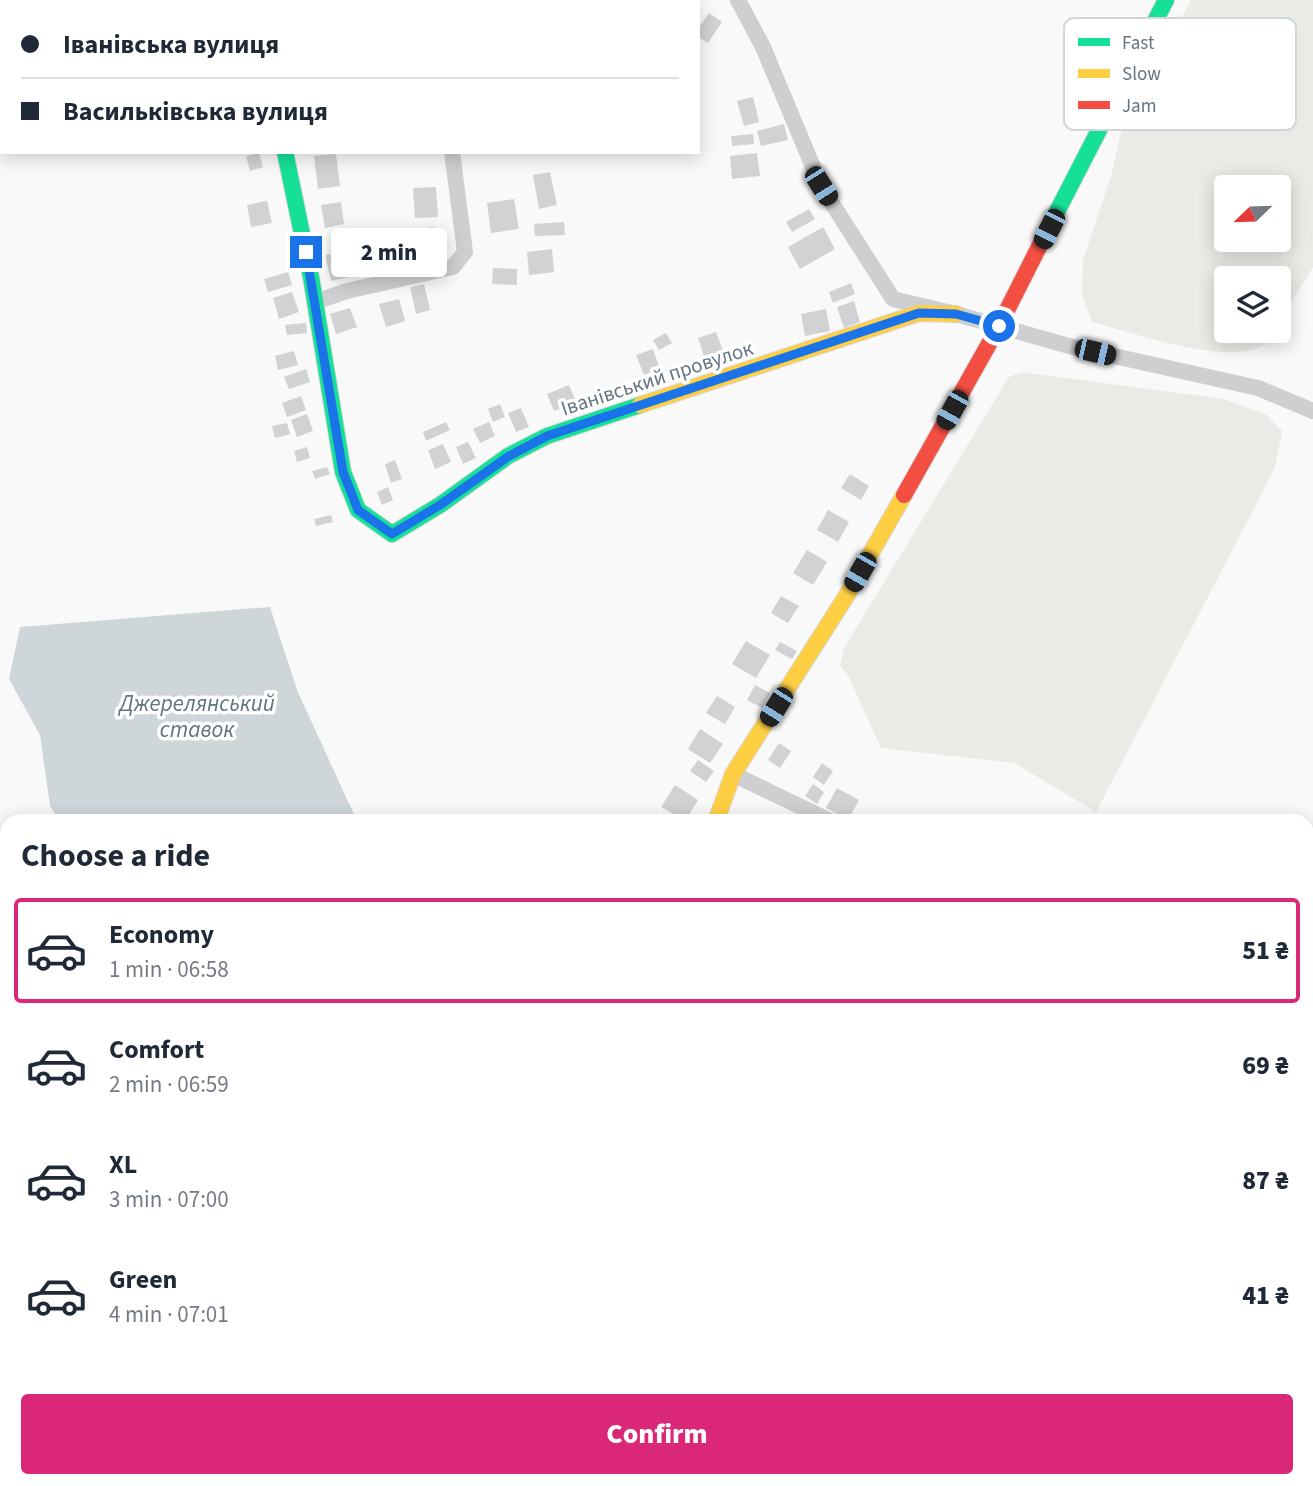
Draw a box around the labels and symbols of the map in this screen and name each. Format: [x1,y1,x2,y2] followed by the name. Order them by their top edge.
[1064,18,1296,130] legend
[1122,30,1155,57] text: Fast
[1122,61,1161,88] text: Slow
[1122,93,1156,120] text: Jam
[801,163,842,209] car
[1214,175,1292,252] north arrow
[1031,206,1068,252] car
[330,228,446,276] callout: 2 min
[290,236,322,268] route end
[983,310,1015,342] route start
[557,333,758,423] street label: Іванівський провулок
[1073,337,1118,367] car
[933,387,972,433] car
[841,549,880,595] car
[756,684,797,730] car
[117,687,275,746] water label: Джерелянський ставок

